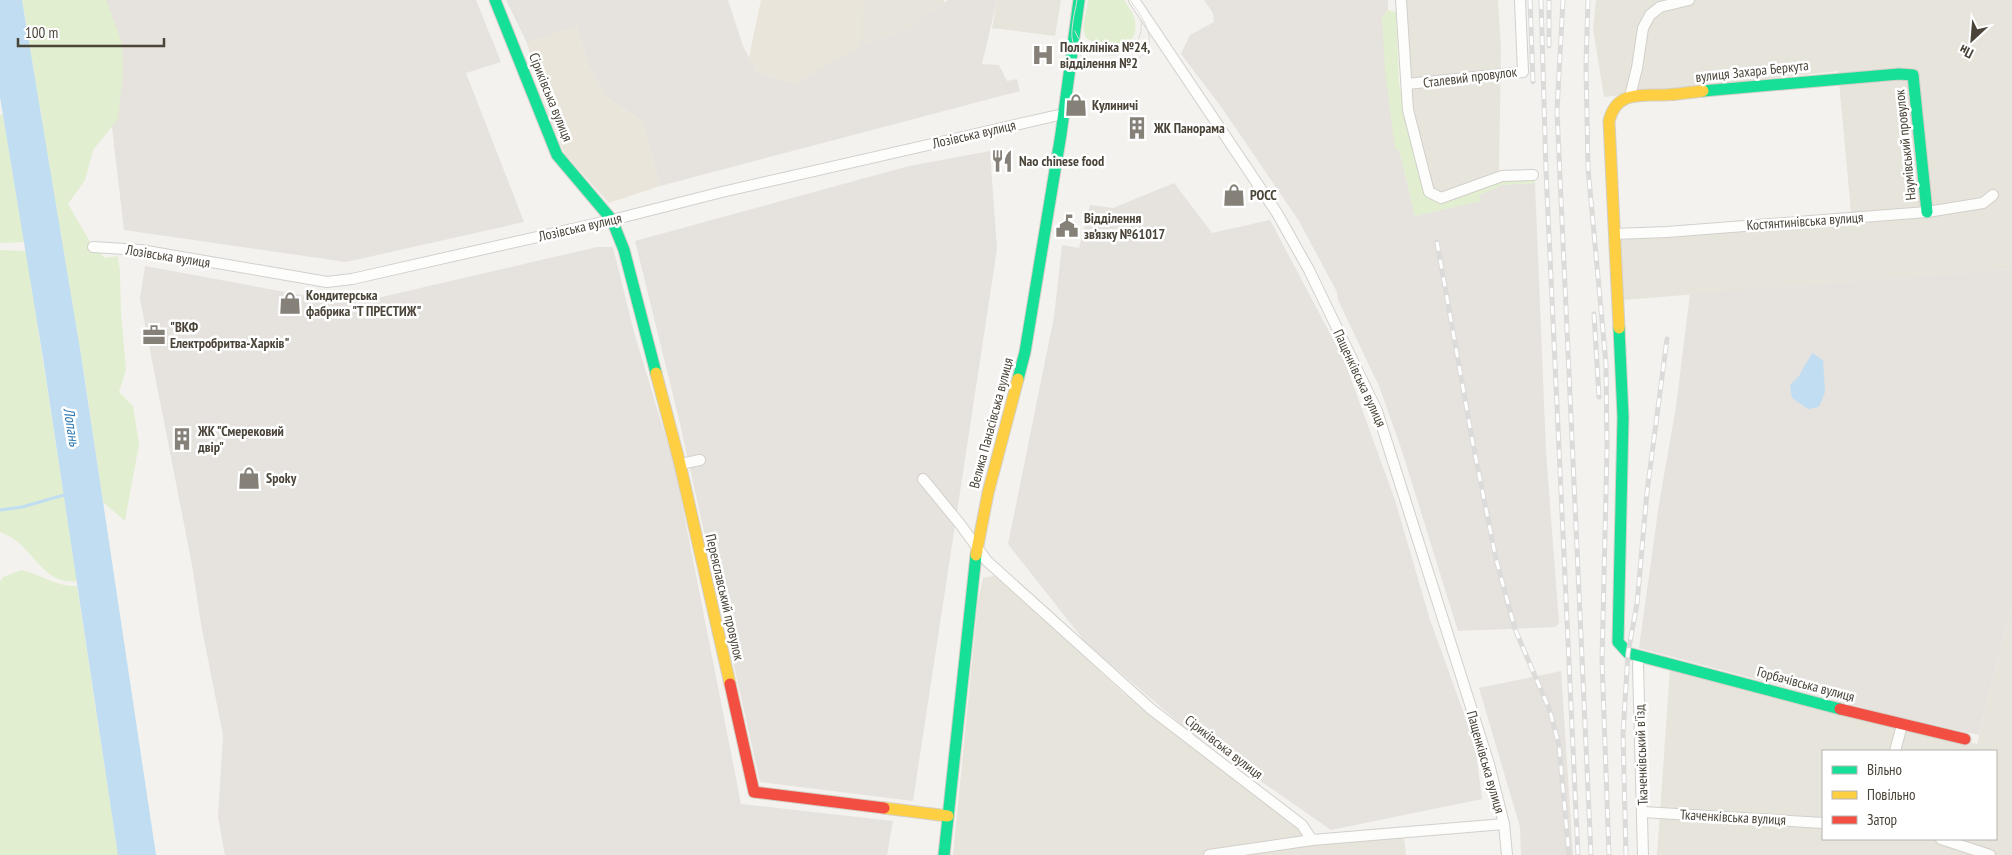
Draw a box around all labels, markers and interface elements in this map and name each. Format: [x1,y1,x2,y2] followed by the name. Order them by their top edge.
[18,15,164,47] scale bar
[1947,15,1997,65] north arrow
[25,23,58,42] text: 100 m
[1060,38,1150,72] place label: Поліклініка №24, відділення №2
[1956,41,1976,63] text: Пн
[1030,42,1056,68] hospital icon: Поліклініка №24, відділення №2
[525,50,577,144] street label: Сіриківська вулиця
[1694,56,1810,86] street label: вулиця Захара Беркута
[1422,62,1518,92] street label: Сталевий провулок
[1890,88,1920,201] street label: Наумівський провулок
[1063,92,1089,118] shop icon: Кулиничі
[1092,96,1138,114] place label: Кулиничі
[1124,115,1150,141] building icon: ЖК Панорама
[930,116,1017,153] street label: Лозівська вулиця
[1153,119,1225,137] place label: ЖК Панорама
[989,148,1015,174] restaurant icon: Nao chinese food
[1019,152,1104,170] place label: Nao chinese food
[1221,182,1247,208] shop icon: РОСС
[1250,186,1277,204] place label: РОСС
[1746,208,1864,234] street label: Костянтинівська вулиця
[536,209,623,246] street label: Лозівська вулиця
[1084,209,1166,243] place label: Відділення зв’язку №61017
[1054,213,1080,239] public building icon: Відділення зв’язку №61017
[124,240,211,272] street label: Лозівська вулиця
[306,286,422,320] place label: Кондитерська фабрика "Т ПРЕСТИЖ"
[277,290,303,316] shop icon: Кондитерська фабрика "Т ПРЕСТИЖ"
[170,318,289,352] place label: "ВКФ Електробритва-Харків"
[141,322,167,348] office icon: "ВКФ Електробритва-Харків"
[1329,326,1391,430] street label: Пащенківська вулиця
[965,356,1017,490] street label: Велика Панасівська вулиця
[59,405,85,449] water label: Лопань
[197,422,284,456] place label: ЖК "Смерековий двір"
[169,426,195,452] building icon: ЖК "Смерековий двір"
[236,465,262,491] shop icon: Spoky
[266,469,297,487] place label: Spoky
[702,532,748,663] street label: Переяславський провулок
[1755,662,1857,706] street label: Горбачівська вулиця
[1630,704,1652,806] street label: Ткаченківський в'їзд
[1463,709,1509,815] street label: Пащенківська вулиця
[1181,711,1267,783] street label: Сіриківська вулиця
[1822,750,1997,840] legend
[1867,760,1902,779] text: Вільно
[1867,785,1915,804] text: Повільно
[1680,805,1786,829] street label: Ткаченківська вулиця
[1867,810,1897,829] text: Затор

